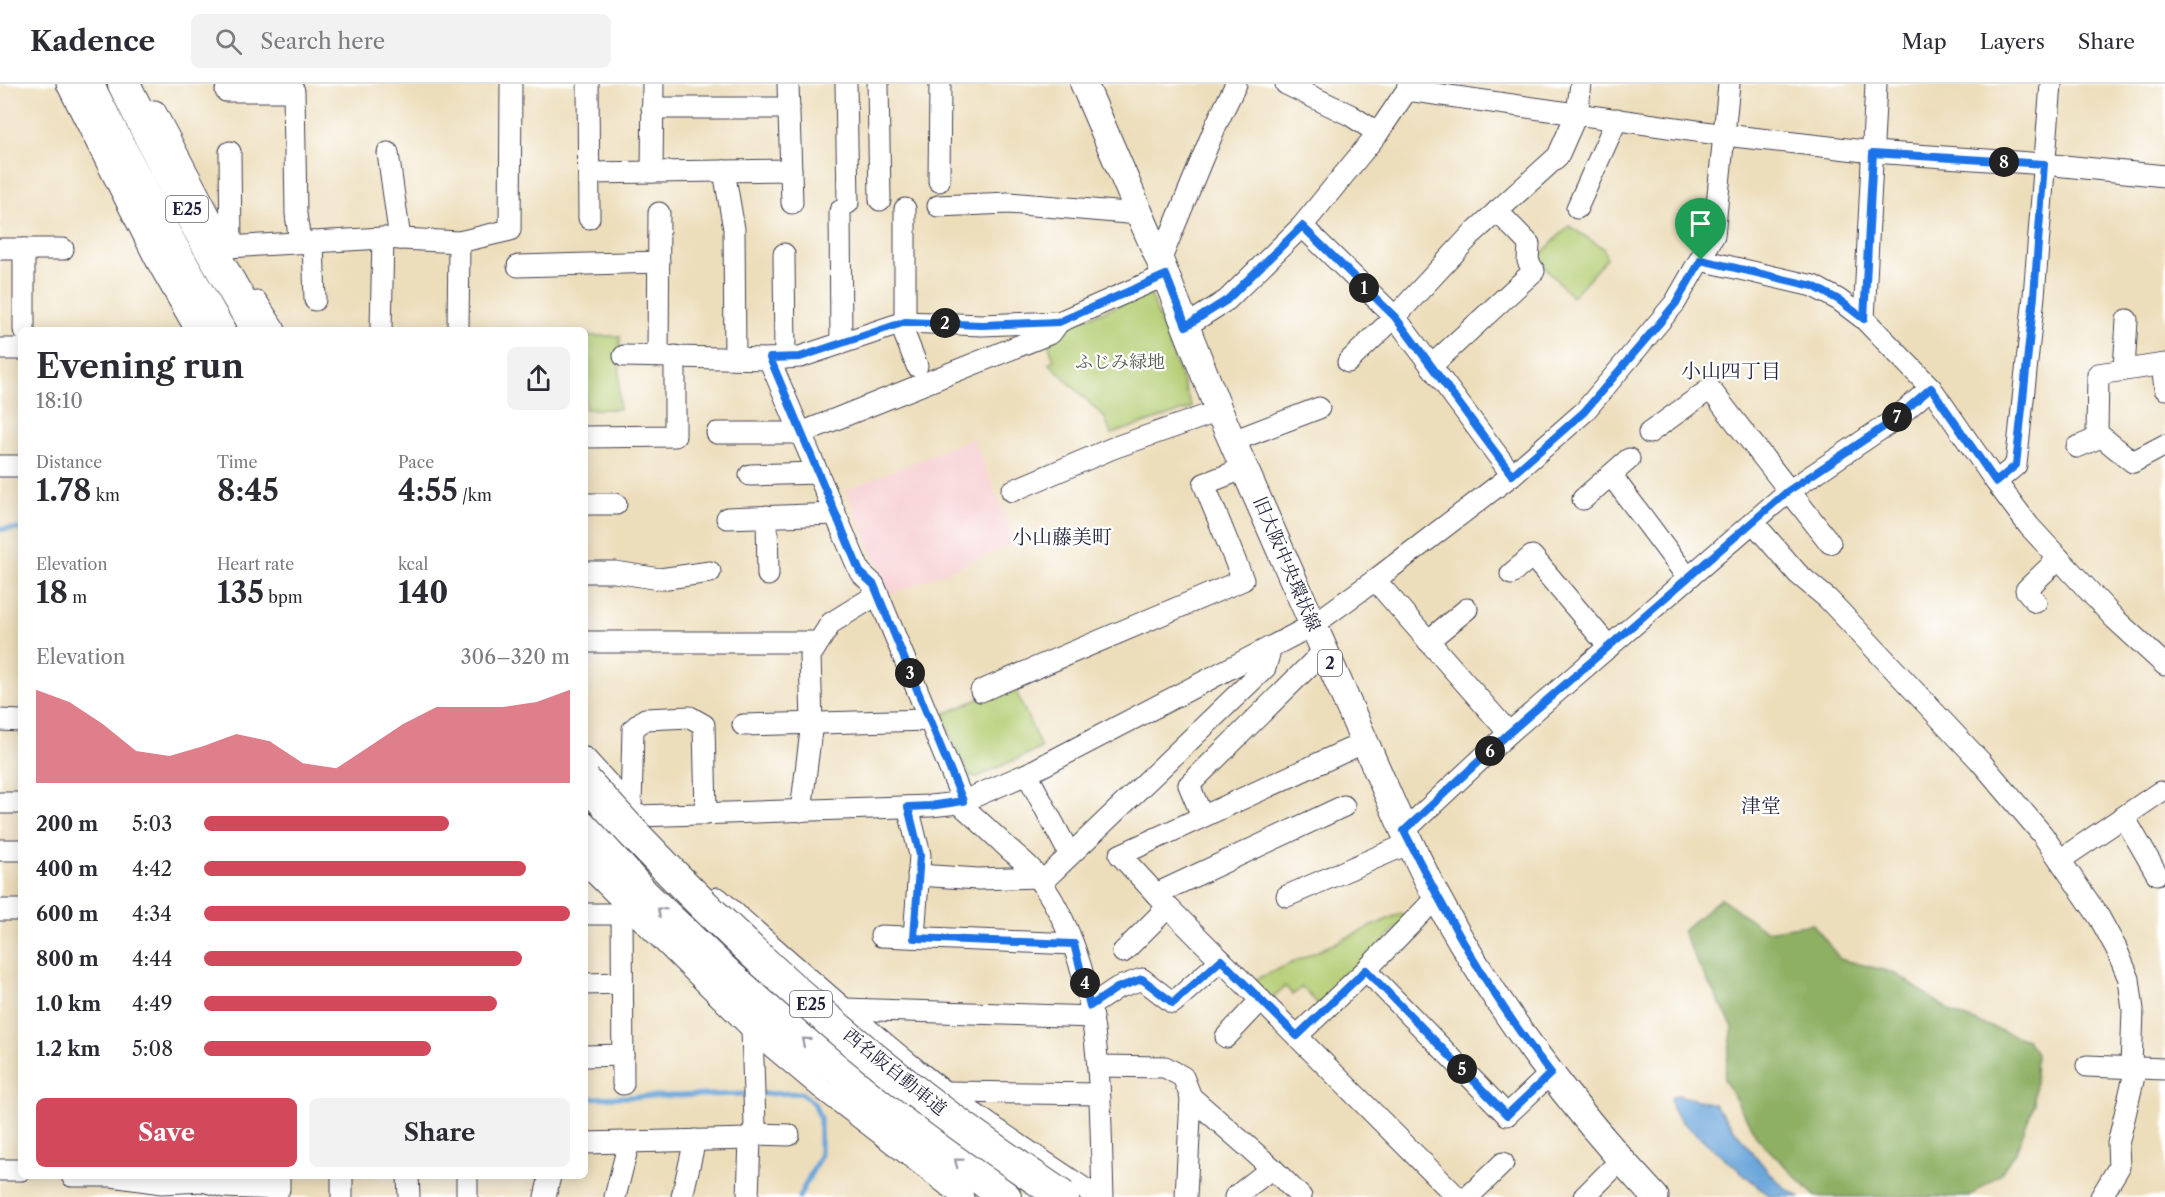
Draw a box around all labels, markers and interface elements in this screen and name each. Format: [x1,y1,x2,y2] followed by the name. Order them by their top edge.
[191,14,611,68] search box
[30,24,155,58] text: Kadence
[212,25,245,58] icon: search
[260,28,385,55] text: Search here
[1902,29,1947,54] text: Map
[1980,29,2045,54] text: Layers
[2078,29,2135,54] text: Share
[1989,147,2019,177] pin: 8
[1999,152,2009,172] text: 8
[166,196,208,222] road number: E25
[1675,198,1726,260] pin
[1684,207,1717,240] icon: arrive
[1349,273,1379,303] pin: 1
[1360,278,1368,298] text: 1
[930,308,960,338] pin: 2
[940,313,950,333] text: 2
[36,346,244,387] text: Evening run
[507,347,570,410] button: share
[1075,351,1165,373] park label: ふじみ緑地
[1681,359,1781,383] district label: 小山四丁目
[36,389,83,413] text: 18:10
[1882,402,1912,432] pin: 7
[1893,407,1901,427] text: 7
[36,452,102,472] text: Distance
[217,452,257,472] text: Time
[398,452,434,472] text: Pace
[36,472,92,509] text: 1.78
[217,472,279,509] text: 8:45
[398,472,458,509] text: 4:55
[92,485,120,505] text: km
[458,485,492,505] text: /km
[1249,493,1325,635] street label: 旧大阪中央環状線
[1012,525,1112,549] district label: 小山藤美町
[36,554,107,574] text: Elevation
[217,554,294,574] text: Heart rate
[398,554,428,574] text: kcal
[36,574,68,611] text: 18
[217,574,264,611] text: 135
[398,574,448,611] text: 140
[68,587,87,607] text: m
[264,587,303,607] text: bpm
[36,645,125,669] text: Elevation
[461,645,570,669] text: 306–320 m
[1318,650,1342,676] road number: 2
[895,658,925,688] pin: 3
[905,663,915,683] text: 3
[1475,736,1505,766] pin: 6
[1485,741,1495,761] text: 6
[1741,794,1781,818] district label: 津堂
[36,812,98,836] text: 200 m
[132,812,172,836] text: 5:03
[36,857,98,881] text: 400 m
[132,857,172,881] text: 4:42
[36,902,98,926] text: 600 m
[132,902,172,926] text: 4:34
[657,907,668,918] one-way arrow
[36,947,99,971] text: 800 m
[132,947,172,971] text: 4:44
[1070,968,1100,998] pin: 4
[1080,973,1090,993] text: 4
[790,991,832,1017] road number: E25
[36,992,101,1016] text: 1.0 km
[132,992,172,1016] text: 4:49
[839,1024,951,1120] street label: 西名阪自動車道
[36,1037,100,1061] text: 1.2 km
[132,1037,173,1061] text: 5:08
[801,1038,812,1049] one-way arrow
[1447,1054,1477,1084] pin: 5
[1458,1059,1466,1079] text: 5
[36,1098,297,1167] button: Save
[309,1098,570,1167] button: Share
[954,1159,965,1170] one-way arrow

